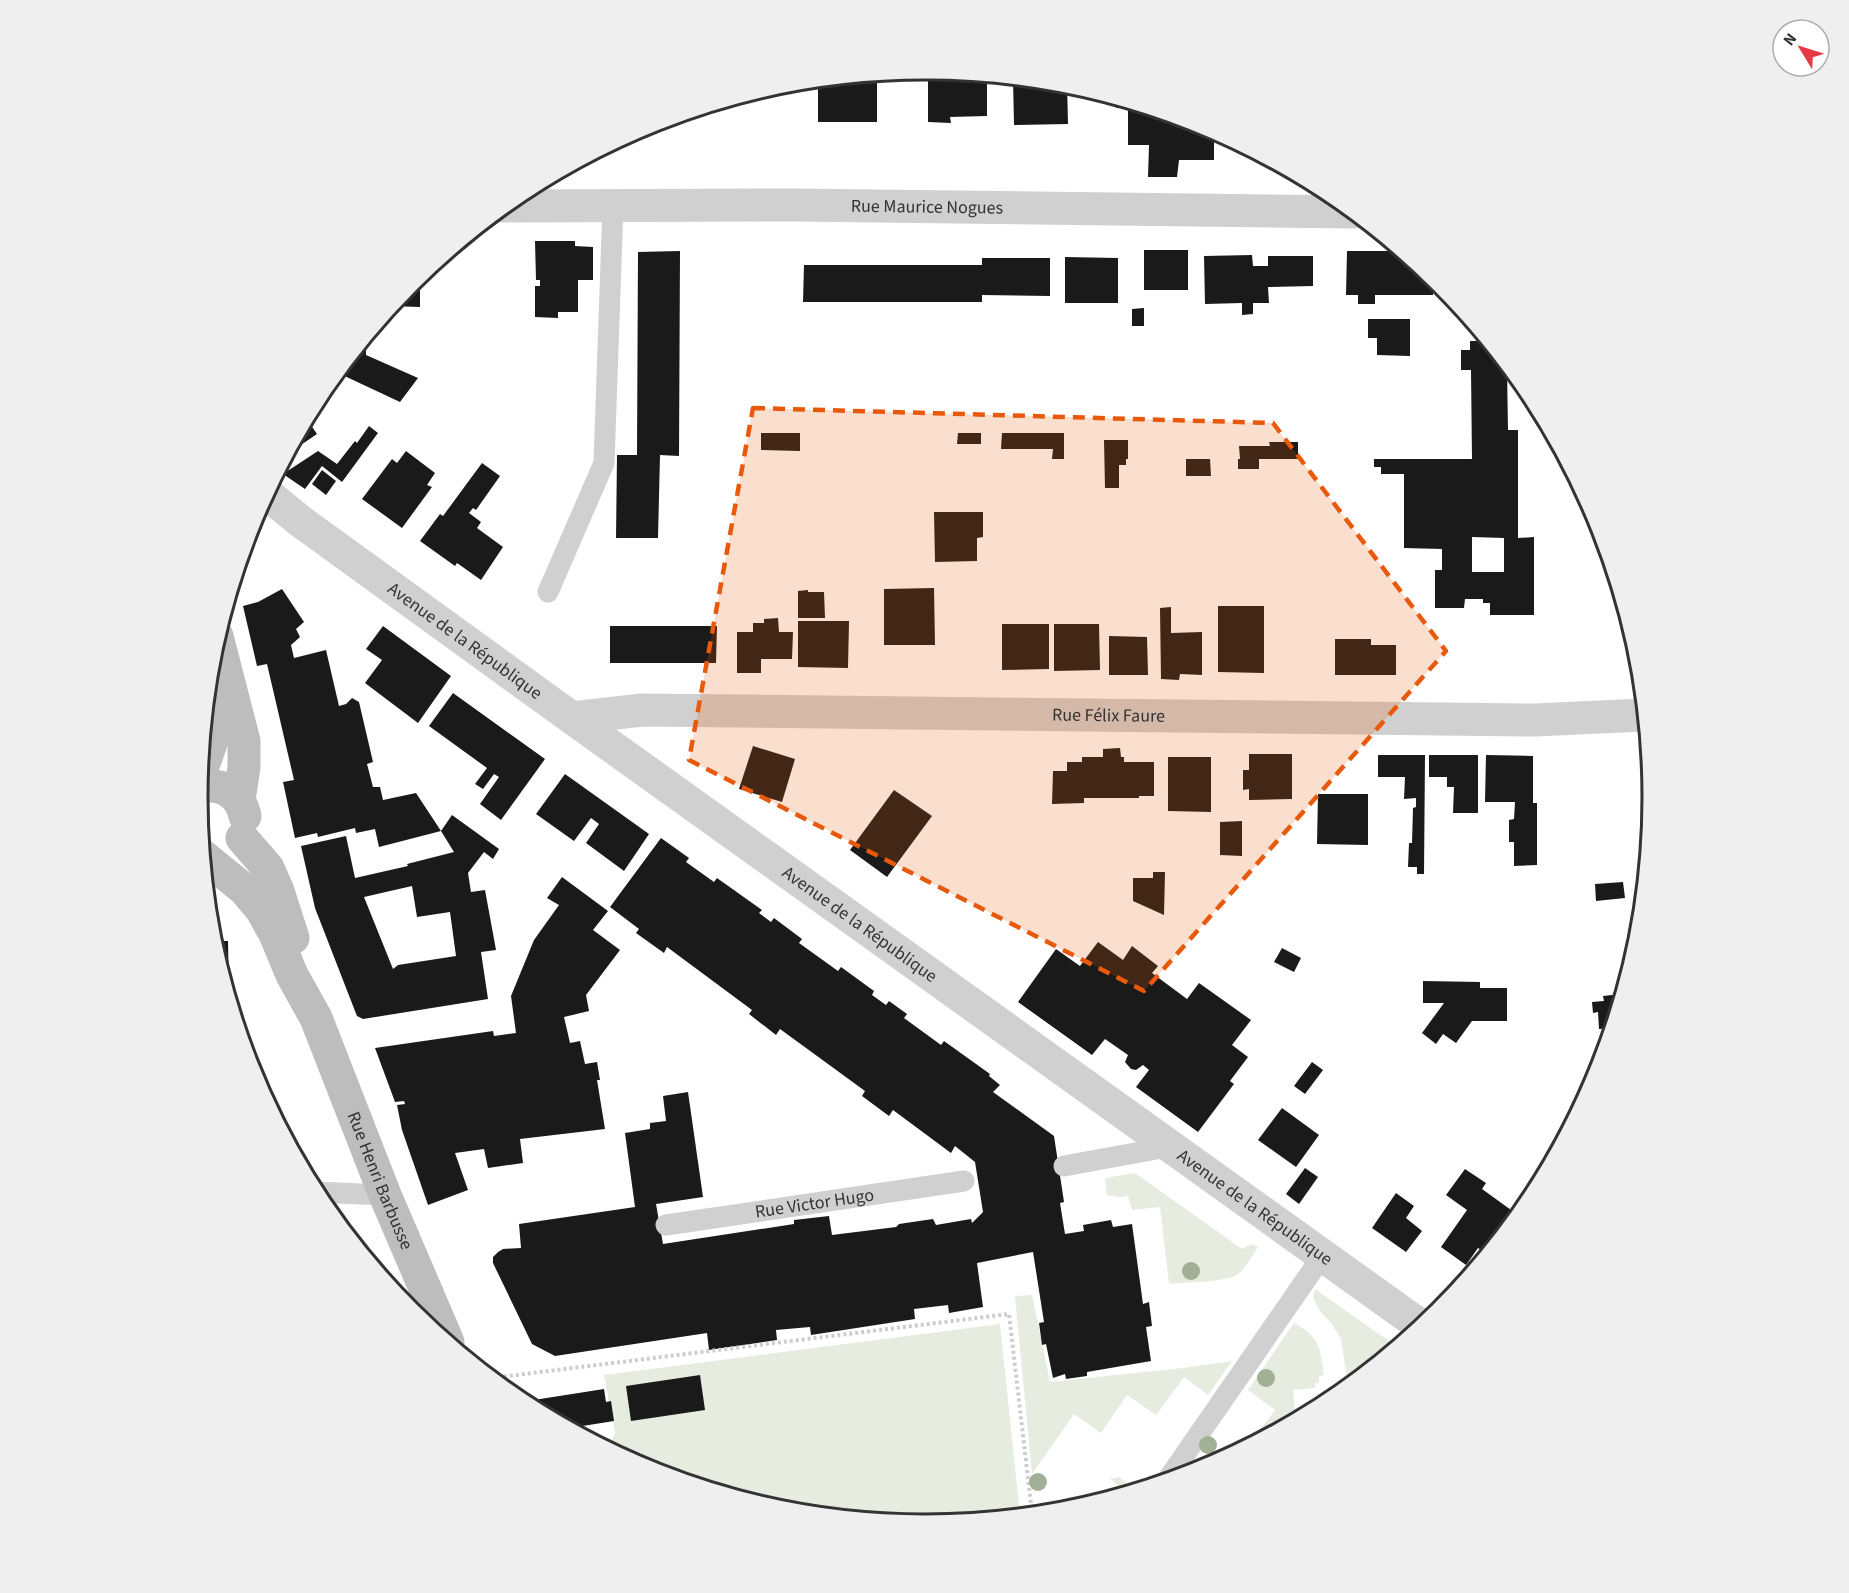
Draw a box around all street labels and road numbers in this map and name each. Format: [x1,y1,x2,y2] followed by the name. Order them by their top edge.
[851,194,1003,221] street label: Rue Maurice Nogues
[382,577,547,706] street label: Avenue de la République
[1052,703,1165,729] street label: Rue Félix Faure
[777,860,942,989] street label: Avenue de la République
[341,1108,419,1254] street label: Rue Henri Barbusse
[1172,1143,1337,1272] street label: Avenue de la République
[753,1182,876,1225] street label: Rue Victor Hugo

